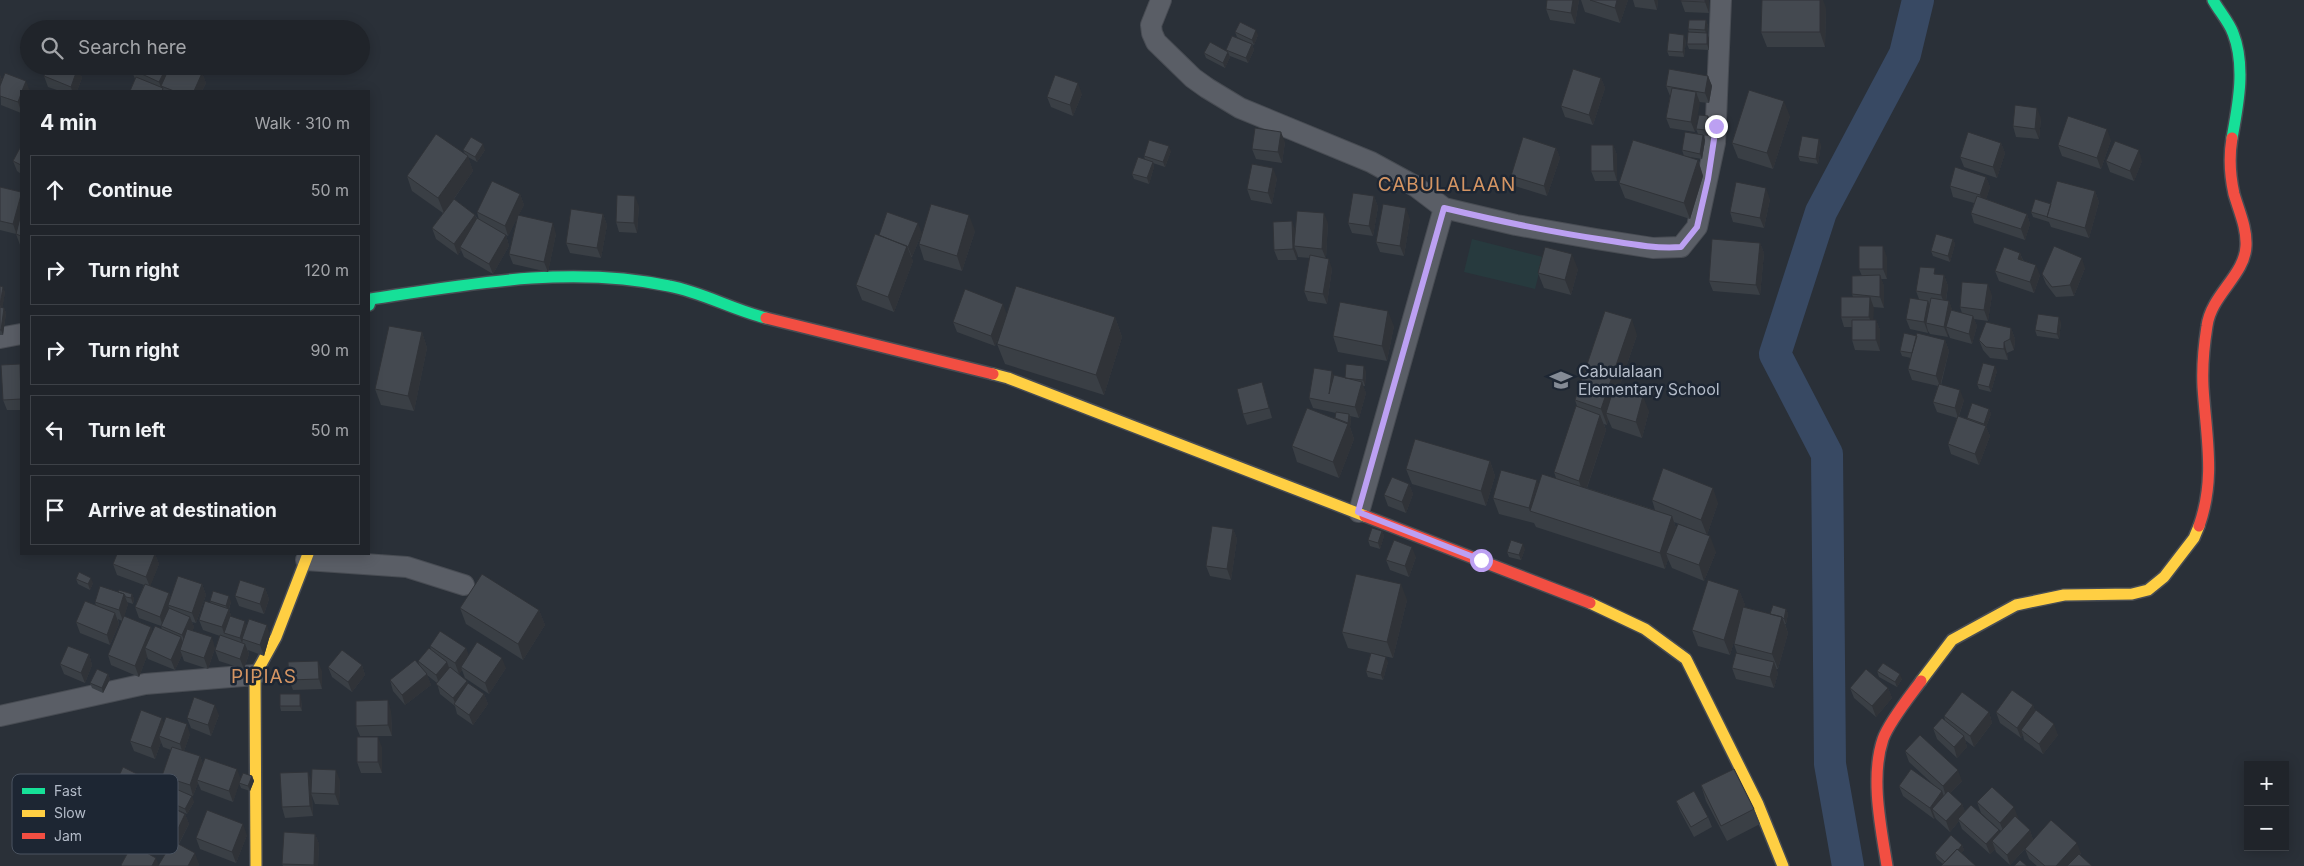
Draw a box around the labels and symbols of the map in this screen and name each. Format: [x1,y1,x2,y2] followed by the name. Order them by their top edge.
[1705,115,1728,138] route end
[1378,173,1516,196] district label: CABULALAAN
[1578,361,1720,399] place label: Cabulalaan Elementary School
[1548,367,1574,393] school or university icon: Cabulalaan Elementary School
[1470,549,1493,572] route start
[231,665,297,688] district label: PIPIAS
[12,774,178,854] legend
[54,782,82,799] text: Fast
[54,804,86,821] text: Slow
[54,827,82,844] text: Jam

